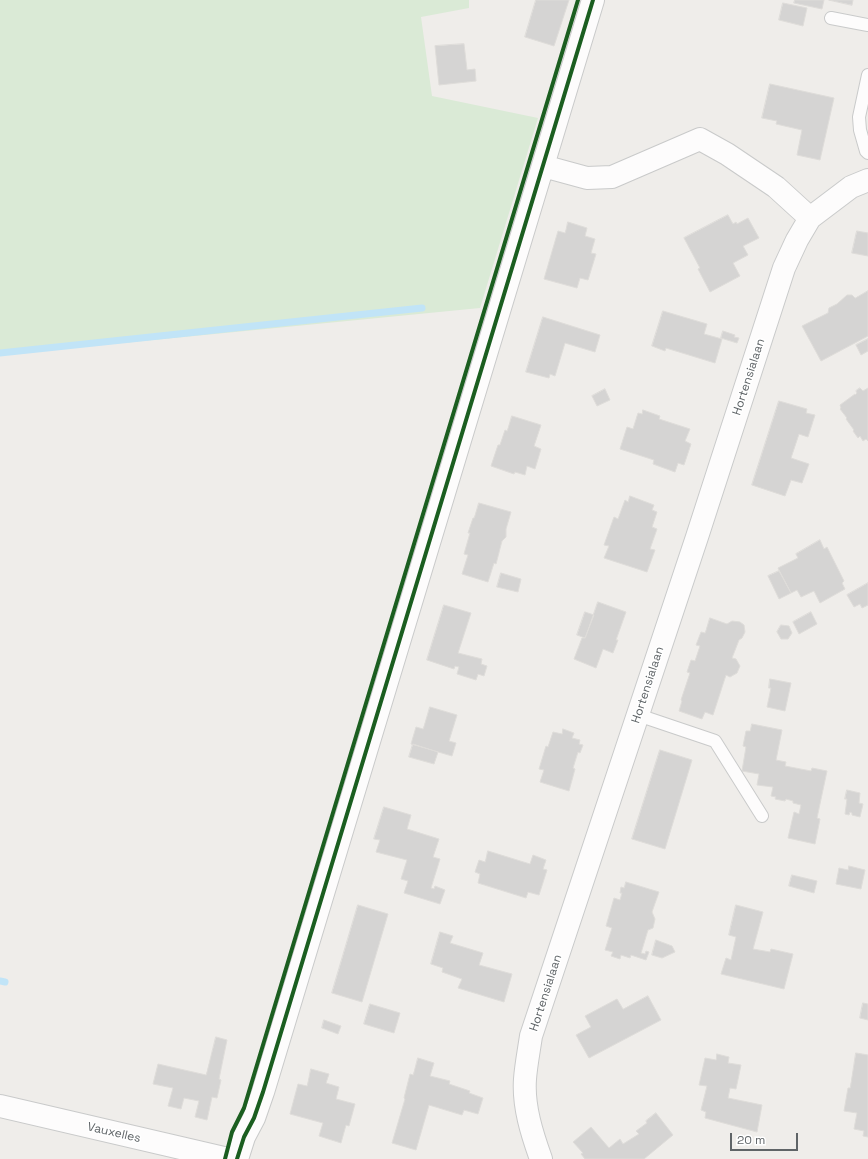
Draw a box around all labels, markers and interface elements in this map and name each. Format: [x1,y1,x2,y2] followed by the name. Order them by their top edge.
[730,337,768,417] street label: Hortensialaan
[629,645,667,725] street label: Hortensialaan
[527,953,565,1033] street label: Hortensialaan
[86,1120,142,1146] street label: Vauxelles
[732,1125,800,1151] scale bar
[737,1132,765,1148] text: 20 m

